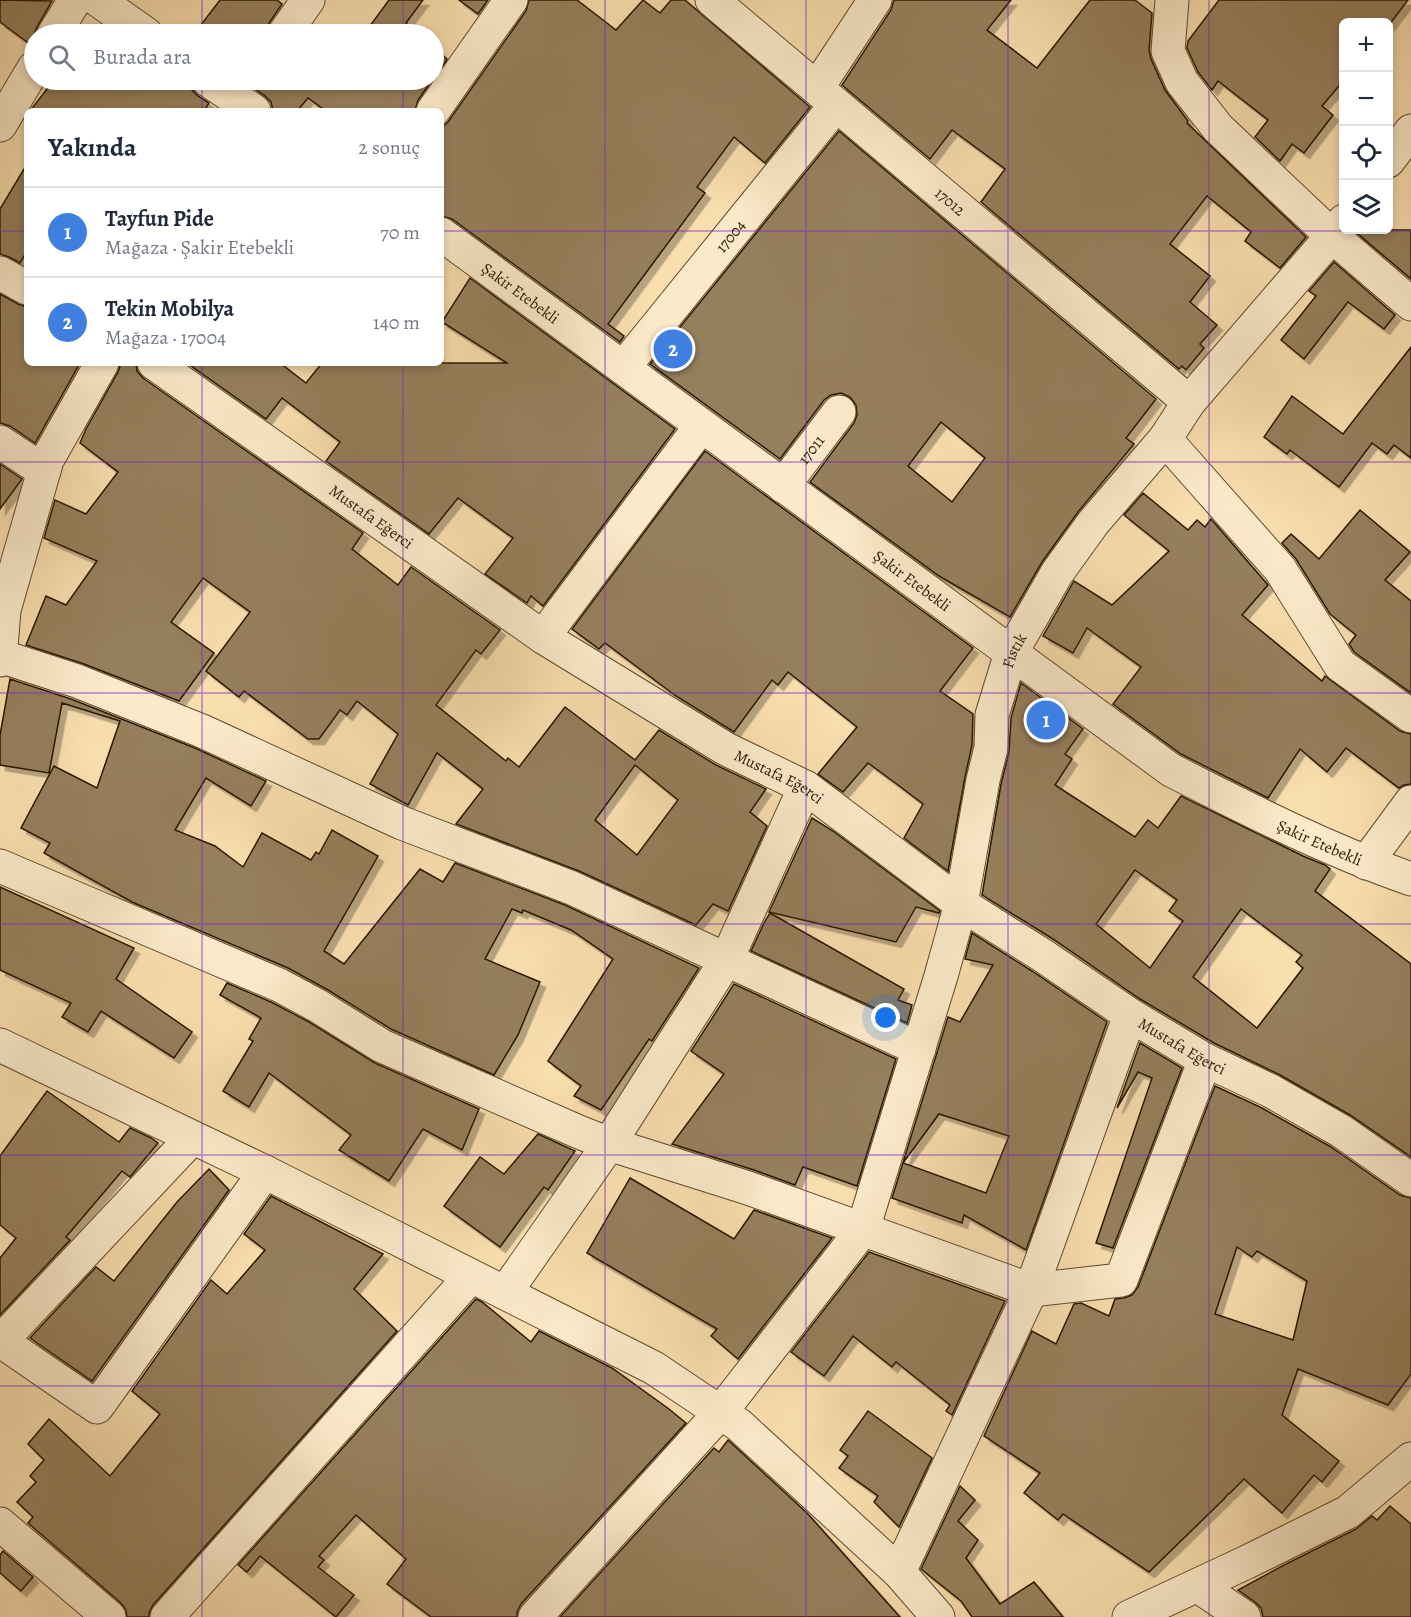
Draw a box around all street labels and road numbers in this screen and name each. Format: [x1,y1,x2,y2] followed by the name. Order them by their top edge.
[930,183,970,221] street label: 17012
[711,215,751,258] street label: 17004
[477,258,563,329] street label: Şakir Etebekli
[793,430,830,469] street label: 17011
[324,480,417,554] street label: Mustafa Eğerci
[869,545,955,617] street label: Şakir Etebekli
[997,629,1032,671] street label: Fıstık
[730,745,828,809] street label: Mustafa Eğerci
[1273,814,1365,871] street label: Şakir Etebekli
[1134,1012,1229,1080] street label: Mustafa Eğerci

